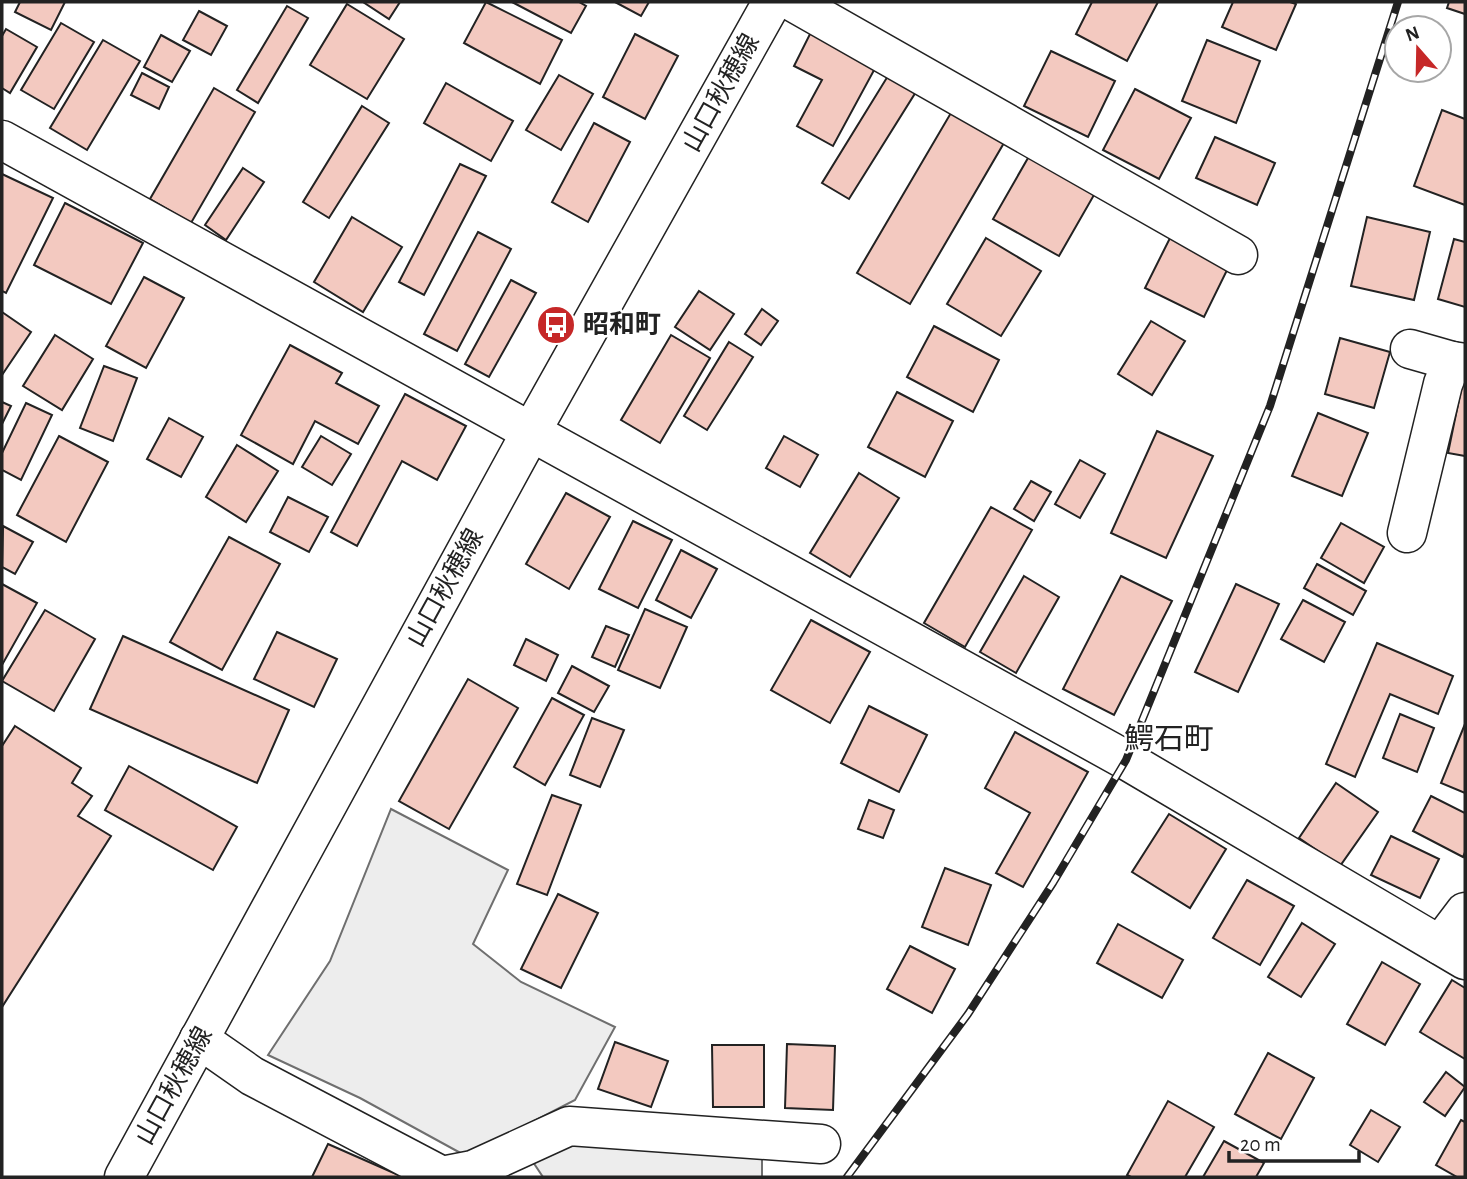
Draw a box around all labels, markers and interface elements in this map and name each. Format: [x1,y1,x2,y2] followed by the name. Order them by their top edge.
[1383,14,1453,84] north arrow
[1403,23,1422,46] text: N
[677,29,764,156] street label: 山口秋穂線
[535,304,577,346] bus stop icon: 昭和町
[583,310,661,338] place label: 昭和町
[401,524,488,651] street label: 山口秋穂線
[1124,723,1214,755] district label: 鰐石町
[130,1022,217,1149] street label: 山口秋穂線
[1229,1120,1358,1164] scale bar
[1240,1134,1281,1155] text: 20 m

